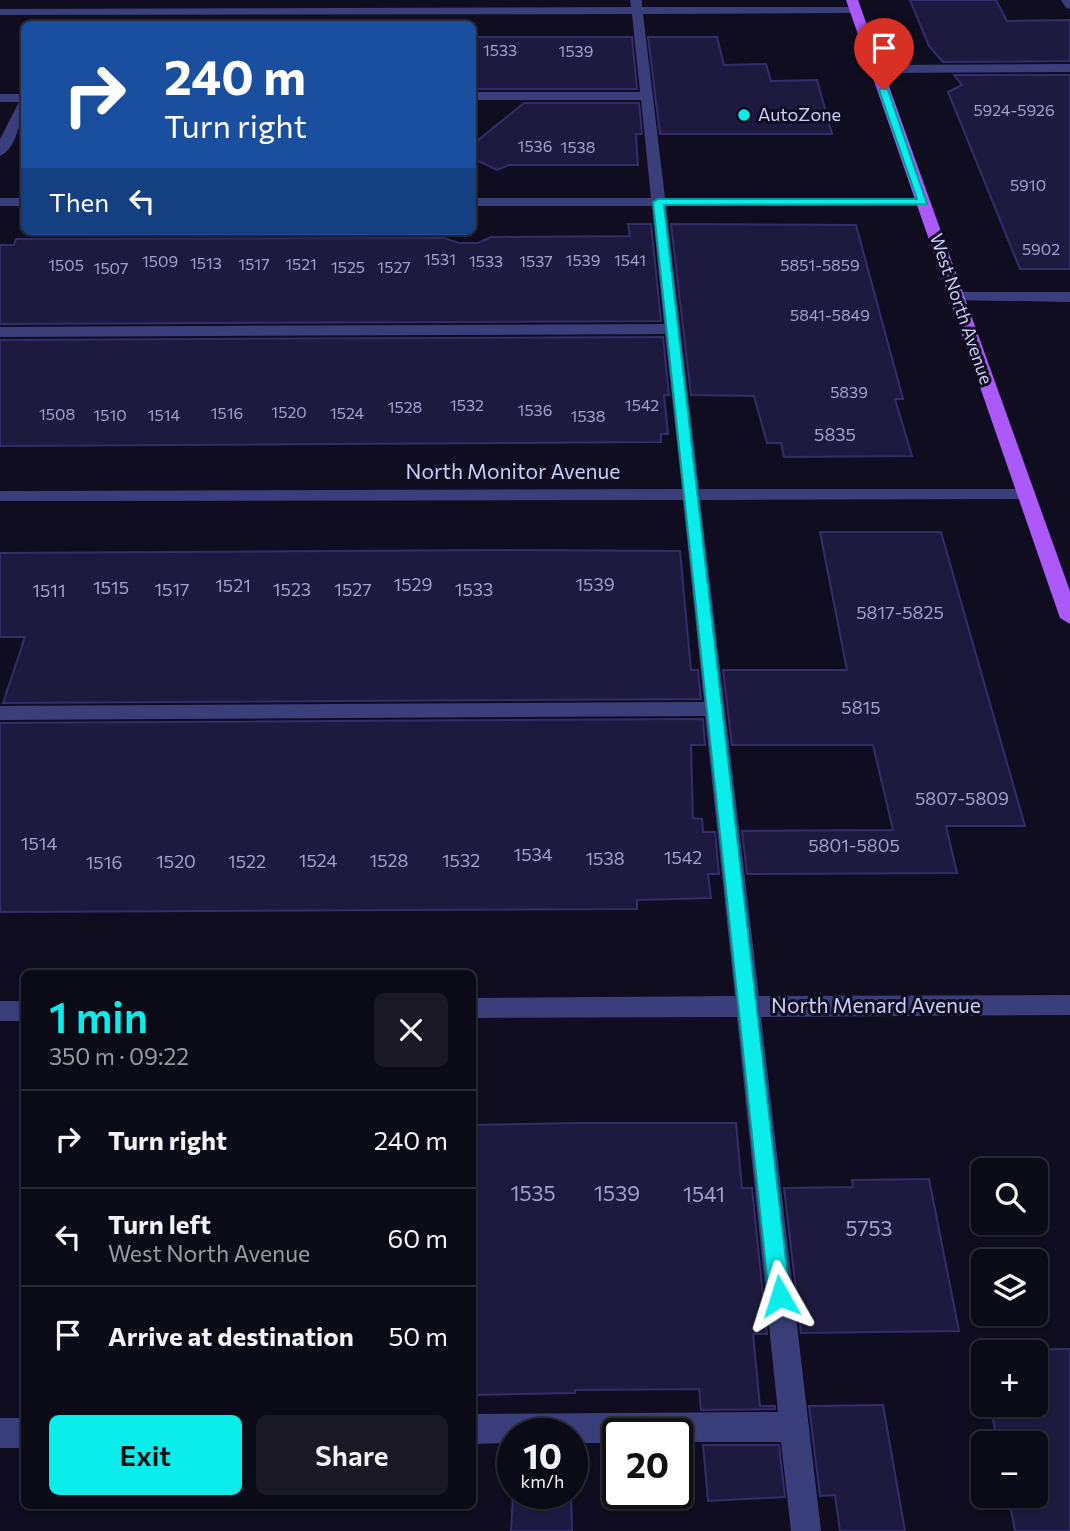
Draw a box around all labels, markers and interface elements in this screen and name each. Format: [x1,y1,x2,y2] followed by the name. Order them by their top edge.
[854,18,914,90] pin
[865,29,903,67] icon: arrive
[483,40,517,59] house number: 1533
[559,41,593,60] house number: 1539
[164,45,306,105] text: 240 m
[49,49,140,140] icon: right
[973,100,1055,119] house number: 5924-5926
[758,103,841,125] place label: AutoZone
[164,105,307,145] text: Turn right
[736,107,752,123] marker: AutoZone
[518,136,552,155] house number: 1536
[561,137,595,156] house number: 1538
[1010,175,1046,194] house number: 5910
[123,182,161,220] icon: left
[49,186,109,217] text: Then
[926,230,998,387] street label: West North Avenue
[1022,239,1060,258] house number: 5902
[424,249,456,268] house number: 1531
[566,250,600,269] house number: 1539
[614,250,646,269] house number: 1541
[142,251,178,270] house number: 1509
[469,251,503,270] house number: 1533
[519,251,553,270] house number: 1537
[190,253,222,272] house number: 1513
[238,254,270,273] house number: 1517
[285,254,317,273] house number: 1521
[48,255,84,274] house number: 1505
[780,255,860,274] house number: 5851-5859
[331,257,365,276] house number: 1525
[377,257,411,276] house number: 1527
[94,258,128,277] house number: 1507
[790,305,870,324] house number: 5841-5849
[830,382,868,401] house number: 5839
[450,395,484,414] house number: 1532
[625,395,659,414] house number: 1542
[388,397,422,416] house number: 1528
[518,400,552,419] house number: 1536
[271,402,307,421] house number: 1520
[211,403,243,422] house number: 1516
[330,403,365,422] house number: 1524
[39,404,75,423] house number: 1508
[93,405,127,424] house number: 1510
[148,405,181,424] house number: 1514
[571,406,605,425] house number: 1538
[814,423,856,445] house number: 5835
[406,458,620,483] street label: North Monitor Avenue
[394,573,432,595] house number: 1529
[575,573,615,595] house number: 1539
[215,574,251,596] house number: 1521
[93,576,129,598] house number: 1515
[154,578,190,600] house number: 1517
[273,578,311,600] house number: 1523
[334,578,372,600] house number: 1527
[455,578,493,600] house number: 1533
[32,579,66,601] house number: 1511
[856,601,944,623] house number: 5817-5825
[841,696,881,718] house number: 5815
[915,787,1009,809] house number: 5807-5809
[21,832,57,854] house number: 1514
[808,834,900,856] house number: 5801-5805
[513,843,553,865] house number: 1534
[664,846,702,868] house number: 1542
[585,847,625,869] house number: 1538
[299,849,337,871] house number: 1524
[370,849,409,871] house number: 1528
[442,849,480,871] house number: 1532
[156,850,196,872] house number: 1520
[228,850,266,872] house number: 1522
[86,851,122,873] house number: 1516
[49,990,148,1042] text: 1 min
[771,992,981,1017] street label: North Menard Avenue
[374,993,448,1067] button: close
[49,1042,189,1070] text: 350 m · 09:22
[49,1120,87,1158] icon: right
[108,1124,227,1155] text: Turn right
[374,1124,448,1155] text: 240 m
[971,1158,1048,1508] map controls
[971,1158,1048,1235] button: search
[510,1180,556,1205] house number: 1535
[594,1180,640,1205] house number: 1539
[683,1181,725,1206] house number: 1541
[108,1208,211,1239] text: Turn left
[845,1215,893,1240] house number: 5753
[49,1218,87,1256] icon: left
[388,1222,448,1253] text: 60 m
[108,1239,310,1267] text: West North Avenue
[971,1249,1048,1326] button: layers
[743,1259,817,1333] position arrow
[49,1316,87,1354] icon: arrive
[108,1320,354,1351] text: Arrive at destination
[388,1320,448,1351] text: 50 m
[971,1340,1048,1417] button: +
[49,1415,242,1495] button: Exit
[256,1415,448,1495] button: Share
[602,1418,693,1509] speed limit sign: 20
[971,1431,1048,1508] button: −
[523,1433,562,1476] text: 10
[521,1470,564,1492] text: km/h

